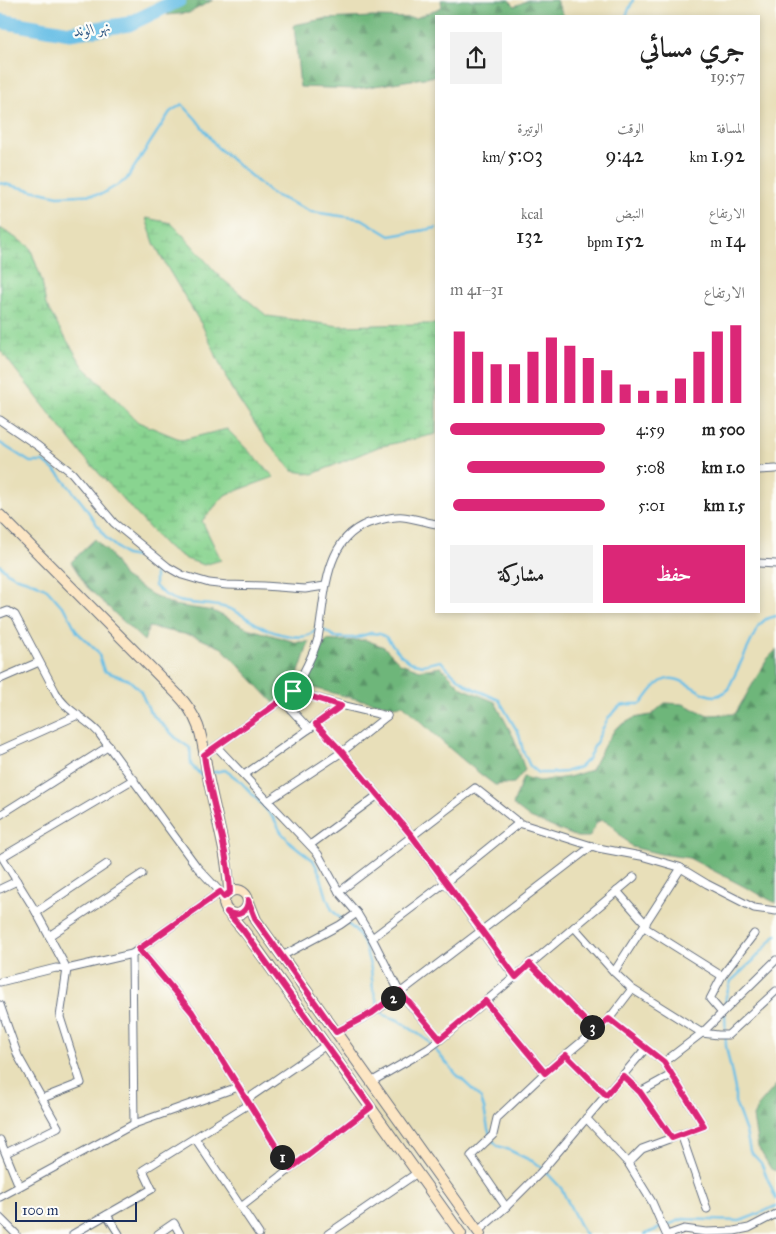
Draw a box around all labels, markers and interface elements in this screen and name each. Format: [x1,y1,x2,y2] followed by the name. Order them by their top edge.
[72,17,112,41] water label: نهر الوند
[639,30,745,65] text: جري مسائي
[450,32,502,84] button: share
[710,67,745,86] text: 19:57
[517,120,543,137] text: الوتيرة
[617,120,644,137] text: الوقت
[716,120,745,137] text: المسافة
[507,142,543,168] text: 5:03
[605,142,644,168] text: 9:42
[711,142,745,168] text: 1.92
[482,149,507,166] text: /km
[689,149,711,166] text: km
[615,205,644,222] text: النبض
[709,205,745,222] text: الارتفاع
[521,206,543,223] text: kcal
[516,223,543,249] text: 132
[616,227,644,253] text: 152
[725,227,745,253] text: 14
[587,234,616,251] text: bpm
[710,234,725,251] text: m
[450,280,503,299] text: 31–41 m
[703,283,745,302] text: الارتفاع
[636,420,665,439] text: 4:59
[702,420,745,439] text: 500 m
[636,458,665,477] text: 5:08
[702,458,745,477] text: 1.0 km
[638,496,665,515] text: 5:01
[704,496,745,515] text: 1.5 km
[450,545,593,603] button: مشاركة
[603,545,745,603] button: حفظ
[272,670,314,712] pin
[279,677,307,705] icon: arrive
[380,986,406,1010] pin: 2
[390,990,397,1007] text: 2
[580,1014,604,1040] pin: 3
[590,1019,595,1036] text: 3
[270,1144,294,1170] pin: 1
[280,1149,285,1166] text: 1
[15,1199,138,1222] scale bar
[22,1202,59,1219] text: 100 m

